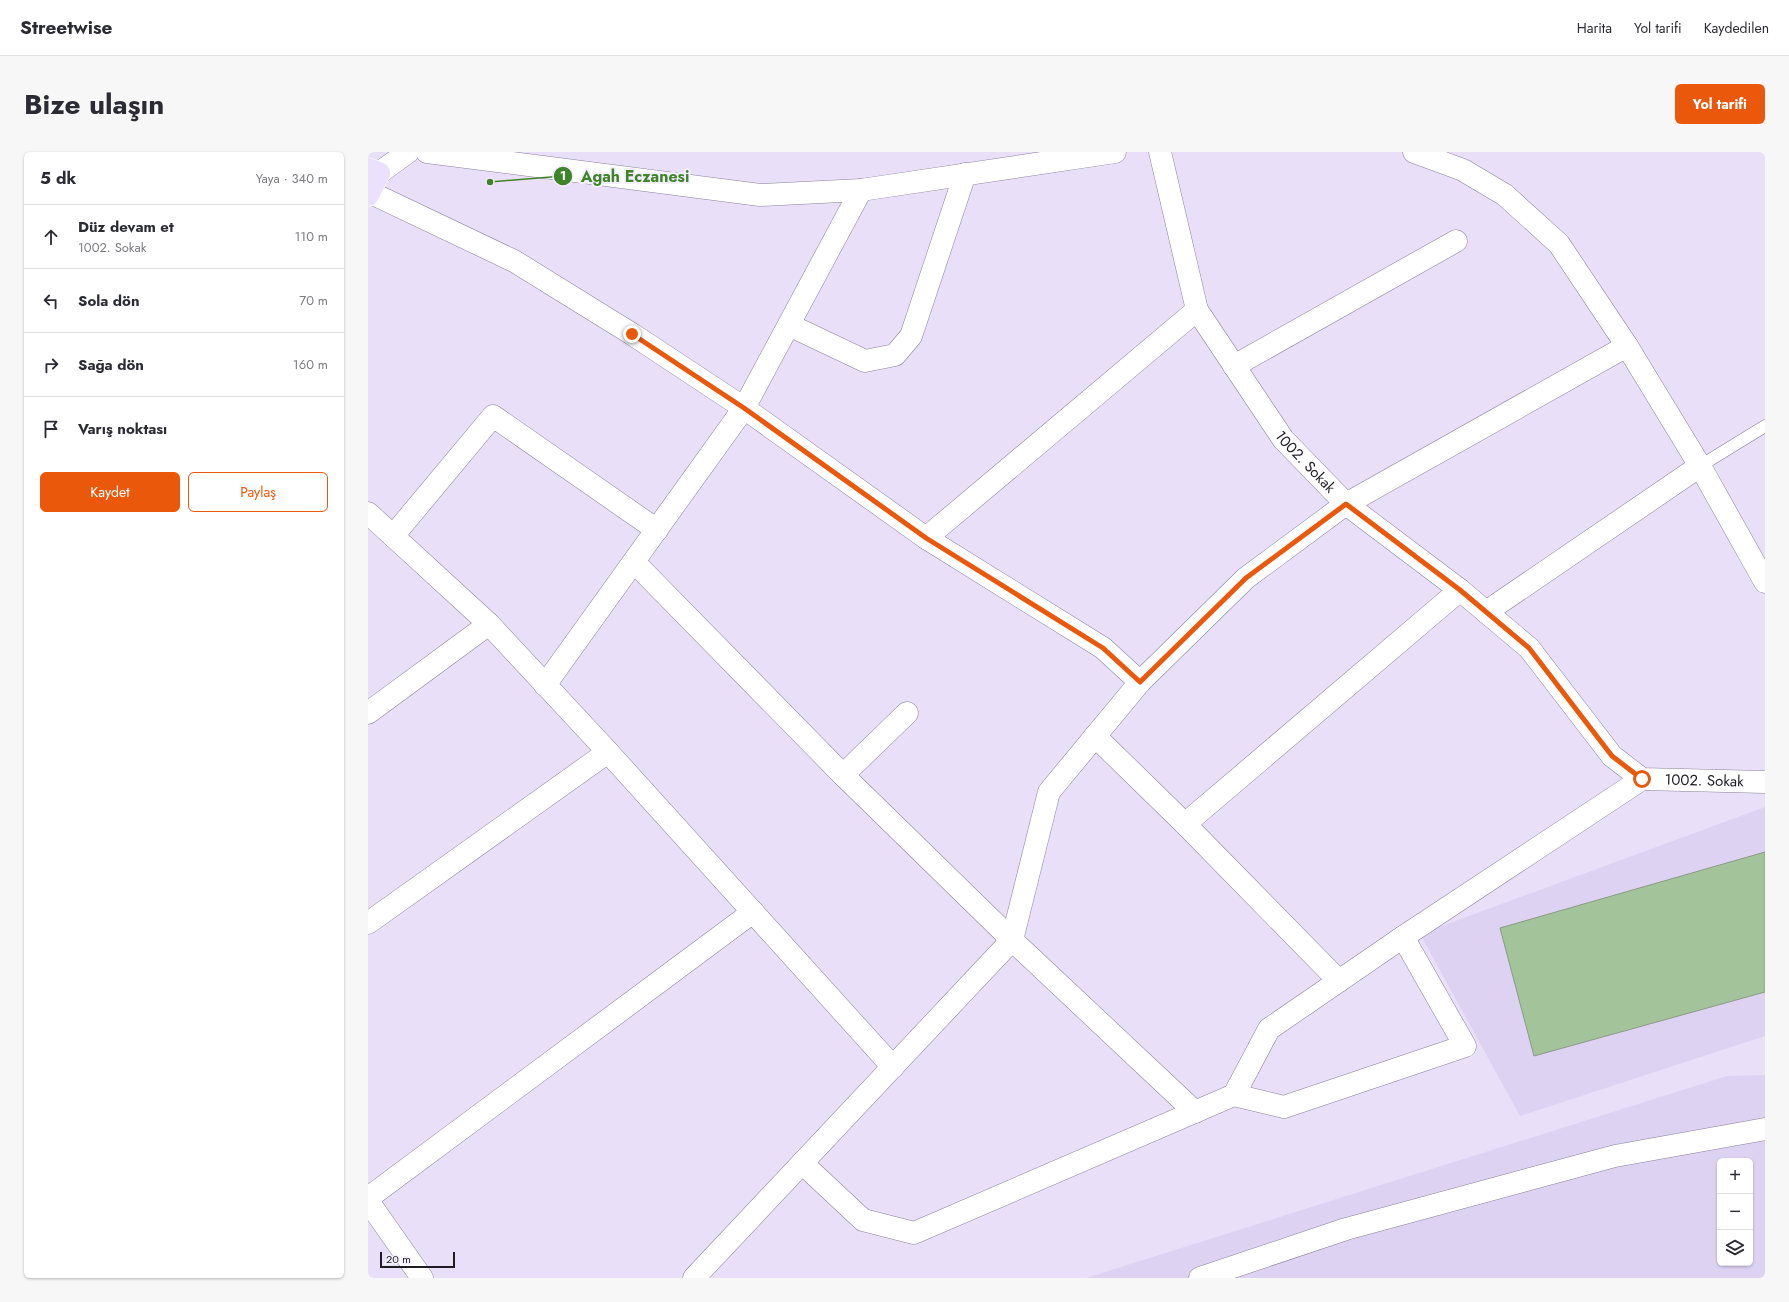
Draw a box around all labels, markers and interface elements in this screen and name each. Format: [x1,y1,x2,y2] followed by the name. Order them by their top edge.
[20,14,113,41] text: Streetwise
[1577,18,1612,38] text: Harita
[1634,18,1682,38] text: Yol tarifi
[1704,18,1769,38] text: Kaydedilen
[24,84,164,125] text: Bize ulaşın
[1675,84,1765,124] button: Yol tarifi
[553,162,698,190] callout: Agah Eczanesi
[580,165,689,188] text: Agah Eczanesi
[40,166,76,190] text: 5 dk
[560,167,566,185] text: 1
[256,169,328,188] text: Yaya · 340 m
[78,216,174,238] text: Düz devam et
[40,226,62,248] icon: ahead
[294,227,328,246] text: 110 m
[78,238,147,257] text: 1002. Sokak
[40,290,62,312] icon: left
[78,290,140,312] text: Sola dön
[299,291,328,310] text: 70 m
[623,325,641,343] route end
[40,354,62,376] icon: right
[78,354,144,376] text: Sağa dön
[293,355,328,374] text: 160 m
[40,418,62,440] icon: arrive
[78,418,167,440] text: Varış noktası
[1269,426,1341,498] street label: 1002. Sokak
[40,472,180,512] button: Kaydet
[188,472,328,512] button: Paylaş
[1664,769,1744,792] street label: 1002. Sokak
[1633,770,1651,788] route start
[1717,1158,1753,1266] map controls
[1717,1158,1753,1194] button: +
[1717,1194,1753,1230] button: −
[1717,1230,1753,1266] button: layers
[380,1250,455,1269] scale bar
[386,1251,411,1267] text: 20 m

